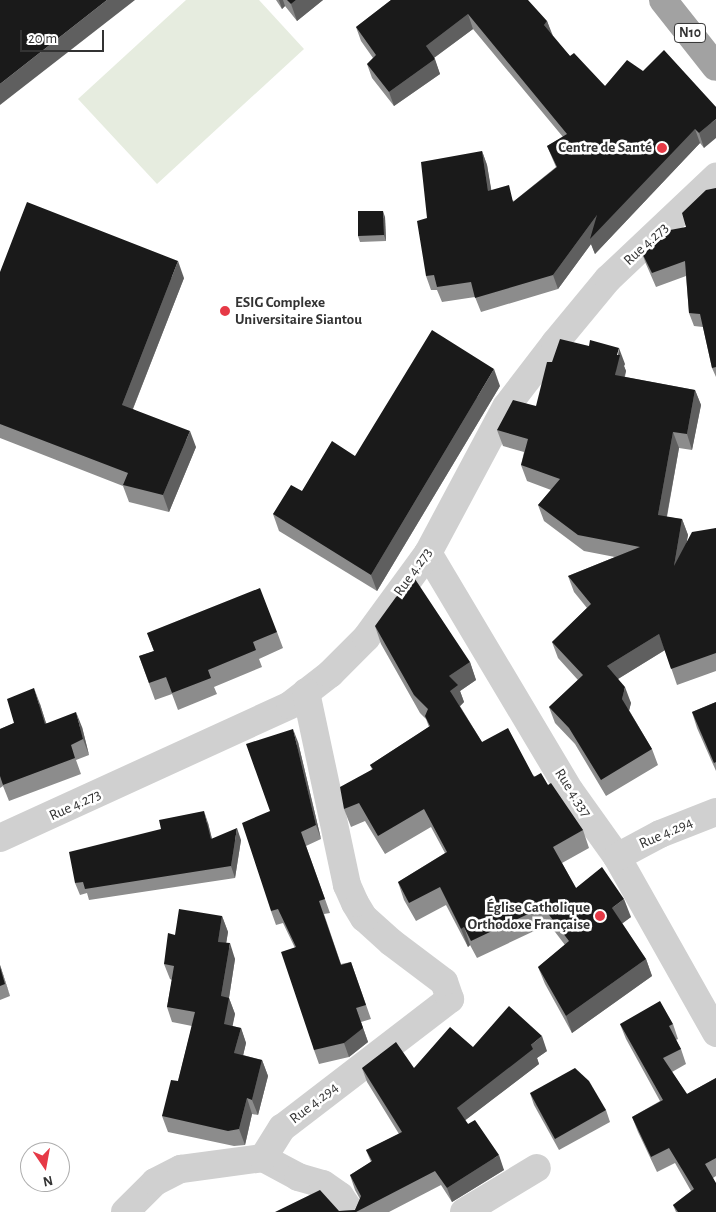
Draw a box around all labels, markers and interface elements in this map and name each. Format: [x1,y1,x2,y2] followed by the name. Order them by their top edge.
[22,20,106,52] scale bar
[674,22,706,44] road number: N10
[28,31,57,46] text: 20 m
[558,139,652,157] place label: Centre de Santé
[656,142,668,154] marker: Centre de Santé
[620,219,672,269] street label: Rue 4.273
[235,293,362,328] place label: ESIG Complexe Universitaire Siantou
[219,305,231,317] marker: ESIG Complexe Universitaire Siantou
[390,544,436,600] street label: Rue 4.273
[551,765,595,821] street label: Rue 4.337
[46,785,104,825] street label: Rue 4.273
[636,813,696,853] street label: Rue 4.294
[467,898,590,933] place label: Église Catholique Orthodoxe Française
[594,910,606,922] marker: Église Catholique Orthodoxe Française
[286,1078,342,1128] street label: Rue 4.294
[20,1142,70,1192] north arrow
[42,1173,54,1189] text: N

